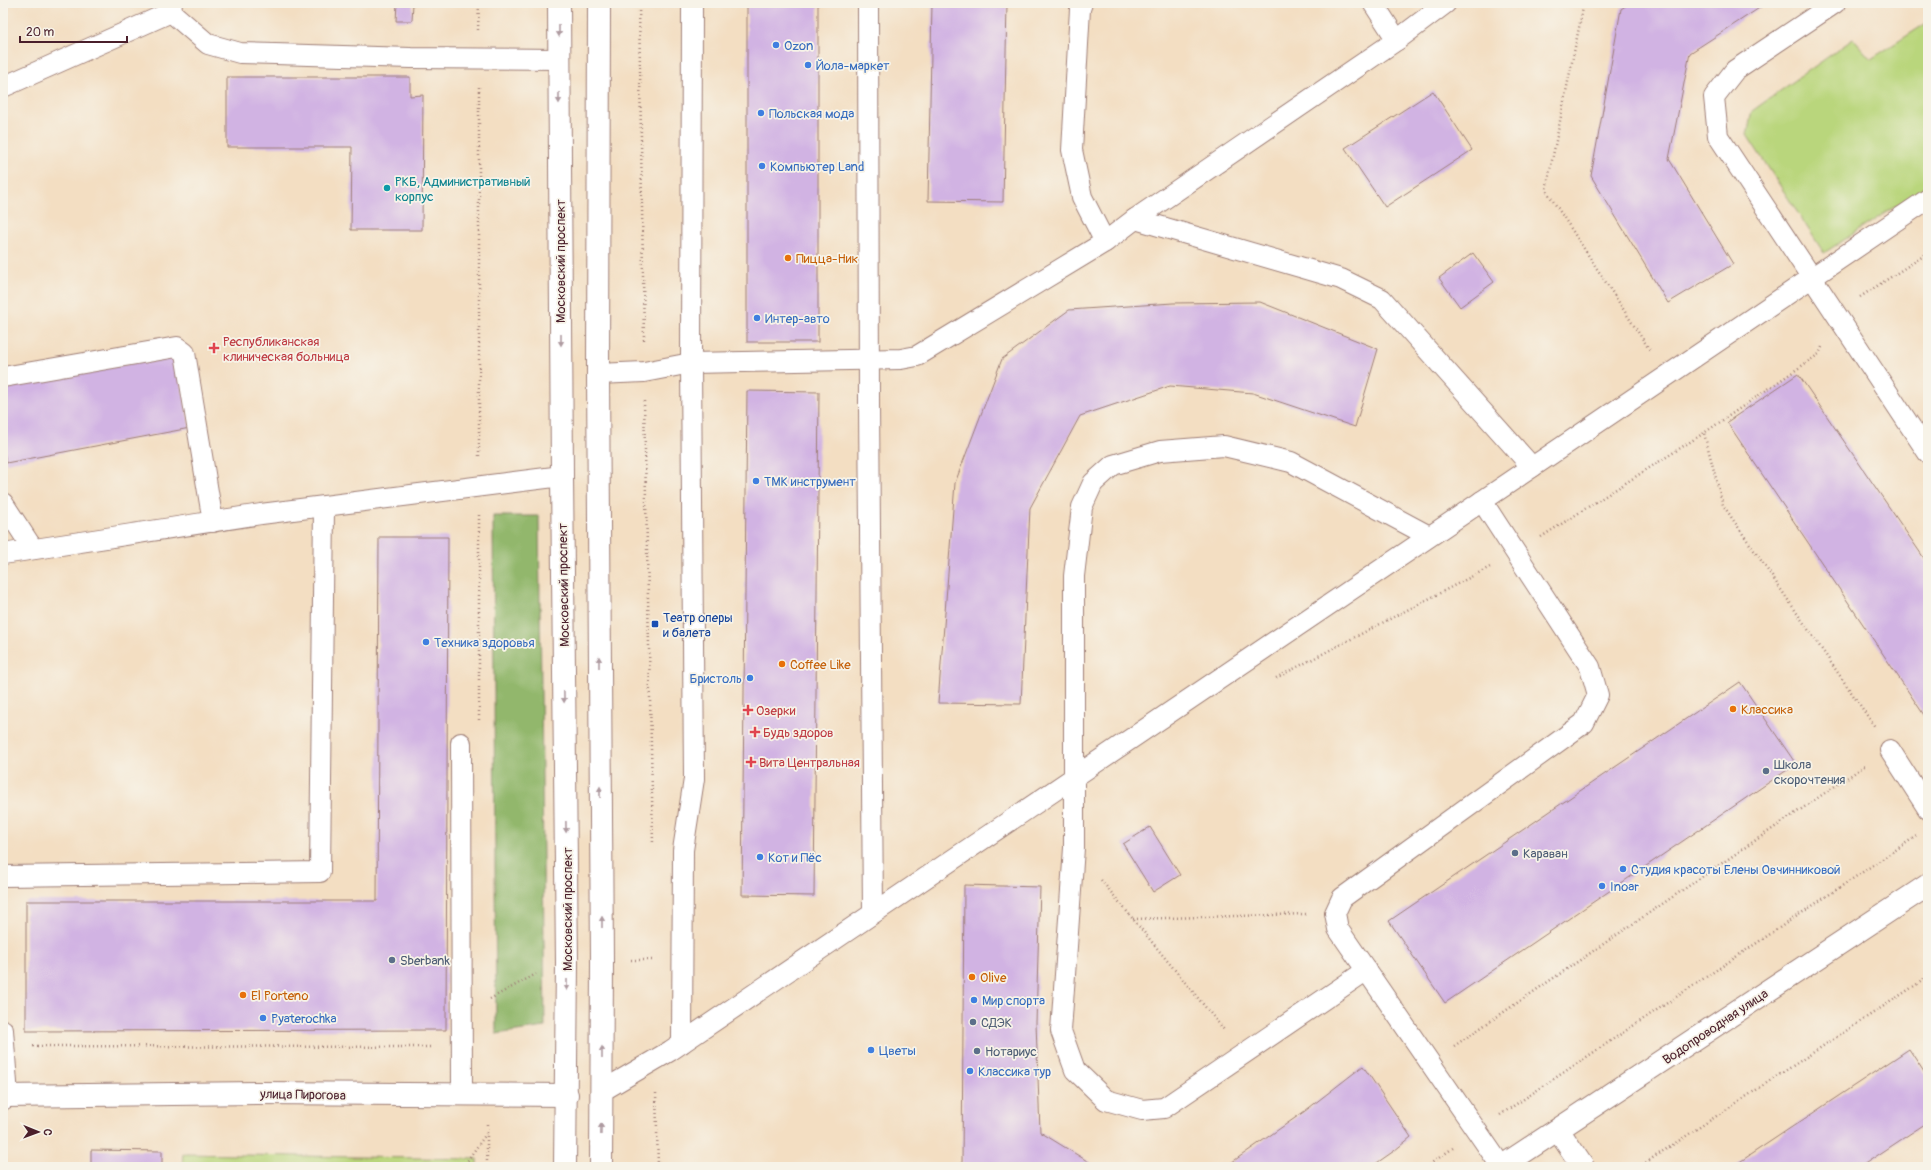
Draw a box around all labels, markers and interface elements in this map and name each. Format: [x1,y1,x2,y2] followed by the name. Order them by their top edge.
[20,18,127,44] scale bar
[26,25,55,40] text: 20 m
[556,25,562,38] one-way arrow
[784,38,813,54] place label: Ozon
[771,40,781,50] marker: Ozon
[816,58,890,74] place label: Йола-маркет
[803,60,813,70] marker: Йола-маркет
[556,92,562,105] one-way arrow
[769,106,854,122] place label: Польская мода
[756,108,766,118] marker: Польская мода
[770,159,864,175] place label: Компьютер Land
[757,161,767,171] marker: Компьютер Land
[395,174,531,205] place label: РКБ, Административный корпус
[382,183,392,193] marker: РКБ, Административный корпус
[553,199,569,323] street label: Московский проспект
[796,251,858,267] place label: Пицца-Ник
[783,253,793,263] marker: Пицца-Ник
[765,311,830,327] place label: Интер-авто
[752,313,762,323] marker: Интер-авто
[223,334,350,365] place label: Республиканская клиническая больница
[558,334,564,347] one-way arrow
[208,342,220,354] marker: Республиканская клиническая больница
[764,474,856,490] place label: ТМК инструмент
[751,476,761,486] marker: ТМК инструмент
[555,522,573,647] street label: Московский проспект
[663,610,733,641] place label: Театр оперы и балета
[650,619,660,629] marker: Театр оперы и балета
[434,635,535,651] place label: Техника здоровья
[421,637,431,647] marker: Техника здоровья
[596,655,602,668] one-way arrow
[790,657,851,673] place label: Coffee Like
[777,659,787,669] marker: Coffee Like
[690,671,742,687] place label: Бристоль
[745,673,755,683] marker: Бристоль
[561,691,568,703] one-way arrow
[1741,702,1793,718] place label: Классика
[756,703,796,719] place label: Озерки
[1728,704,1738,714] marker: Классика
[743,705,753,715] marker: Озерки
[763,725,834,741] place label: Будь здоров
[750,727,760,737] marker: Будь здоров
[759,755,860,771] place label: Вита Центральная
[746,757,756,767] marker: Вита Центральная
[1774,757,1845,788] place label: Школа скорочтения
[1761,766,1771,776] marker: Школа скорочтения
[597,785,603,798] one-way arrow
[563,821,569,834] one-way arrow
[1523,846,1568,862] place label: Караван
[560,847,576,971] street label: Московский проспект
[1510,848,1520,858] marker: Караван
[768,850,822,866] place label: Кот и Пёс
[755,852,765,862] marker: Кот и Пёс
[1631,862,1841,878] place label: Студия красоты Елены Овчинниковой
[1618,864,1628,874] marker: Студия красоты Елены Овчинниковой
[1610,879,1639,895] place label: Inoar
[1597,881,1607,891] marker: Inoar
[598,916,605,928] one-way arrow
[400,953,450,969] place label: Sberbank
[387,955,397,965] marker: Sberbank
[980,970,1007,986] place label: Olive
[967,972,977,982] marker: Olive
[564,979,570,992] one-way arrow
[1660,986,1771,1068] street label: Водопроводная улица
[251,988,308,1004] place label: El Porteno
[238,990,248,1000] marker: El Porteno
[982,993,1045,1009] place label: Мир спорта
[969,995,979,1005] marker: Мир спорта
[271,1011,337,1027] place label: Pyaterochka
[258,1013,268,1023] marker: Pyaterochka
[981,1015,1012,1031] place label: СДЭК
[968,1017,978,1027] marker: СДЭК
[879,1043,916,1059] place label: Цветы
[985,1044,1037,1060] place label: Нотариус
[599,1045,605,1058] one-way arrow
[866,1045,876,1055] marker: Цветы
[972,1046,982,1056] marker: Нотариус
[978,1064,1051,1080] place label: Классика тур
[965,1066,975,1076] marker: Классика тур
[259,1086,346,1104] street label: улица Пирогова
[18,1112,58,1152] north arrow
[598,1122,604,1135] one-way arrow
[41,1129,54,1136] text: С

